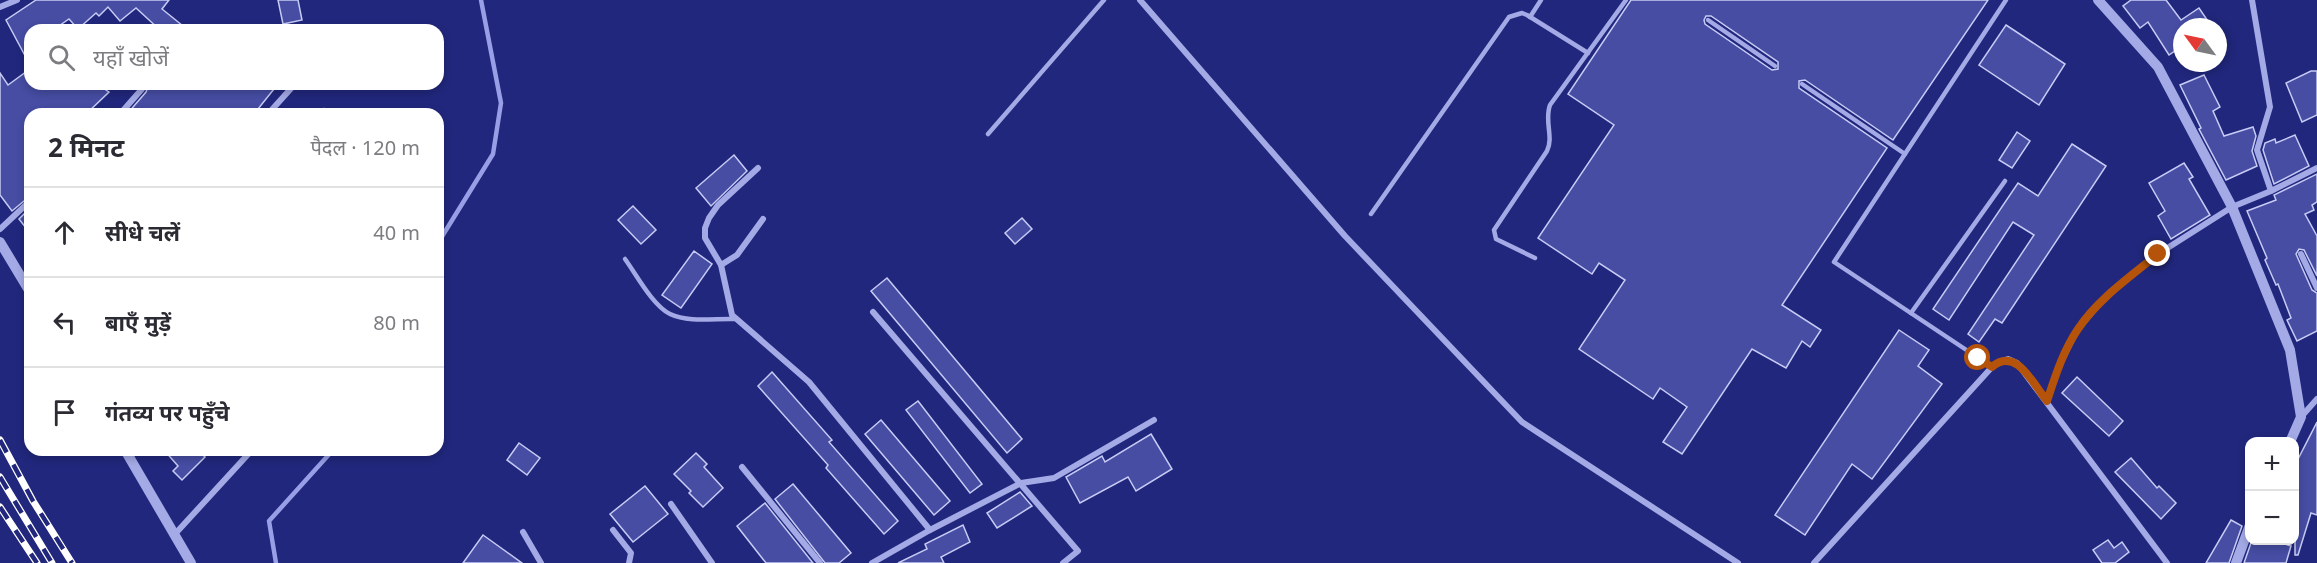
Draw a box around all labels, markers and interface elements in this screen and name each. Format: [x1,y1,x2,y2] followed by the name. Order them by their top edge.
[2173,18,2227,72] north arrow
[24,24,444,90] search box
[45,41,78,74] icon: search
[93,42,169,72] text: यहाँ खोजें
[48,129,124,165] text: 2 मिनट
[310,134,420,161] text: पैदल · 120 m
[48,216,81,249] icon: ahead
[105,217,180,247] text: सीधे चलें
[373,219,420,246] text: 40 m
[2144,240,2170,266] route end
[48,306,81,339] icon: left
[105,307,171,337] text: बाएँ मुड़ें
[373,309,420,336] text: 80 m
[1964,344,1990,370] route start
[48,396,81,429] icon: arrive
[105,397,230,427] text: गंतव्य पर पहुँचे
[2245,437,2299,545] map controls
[2245,437,2299,491] button: +
[2245,491,2299,545] button: −

